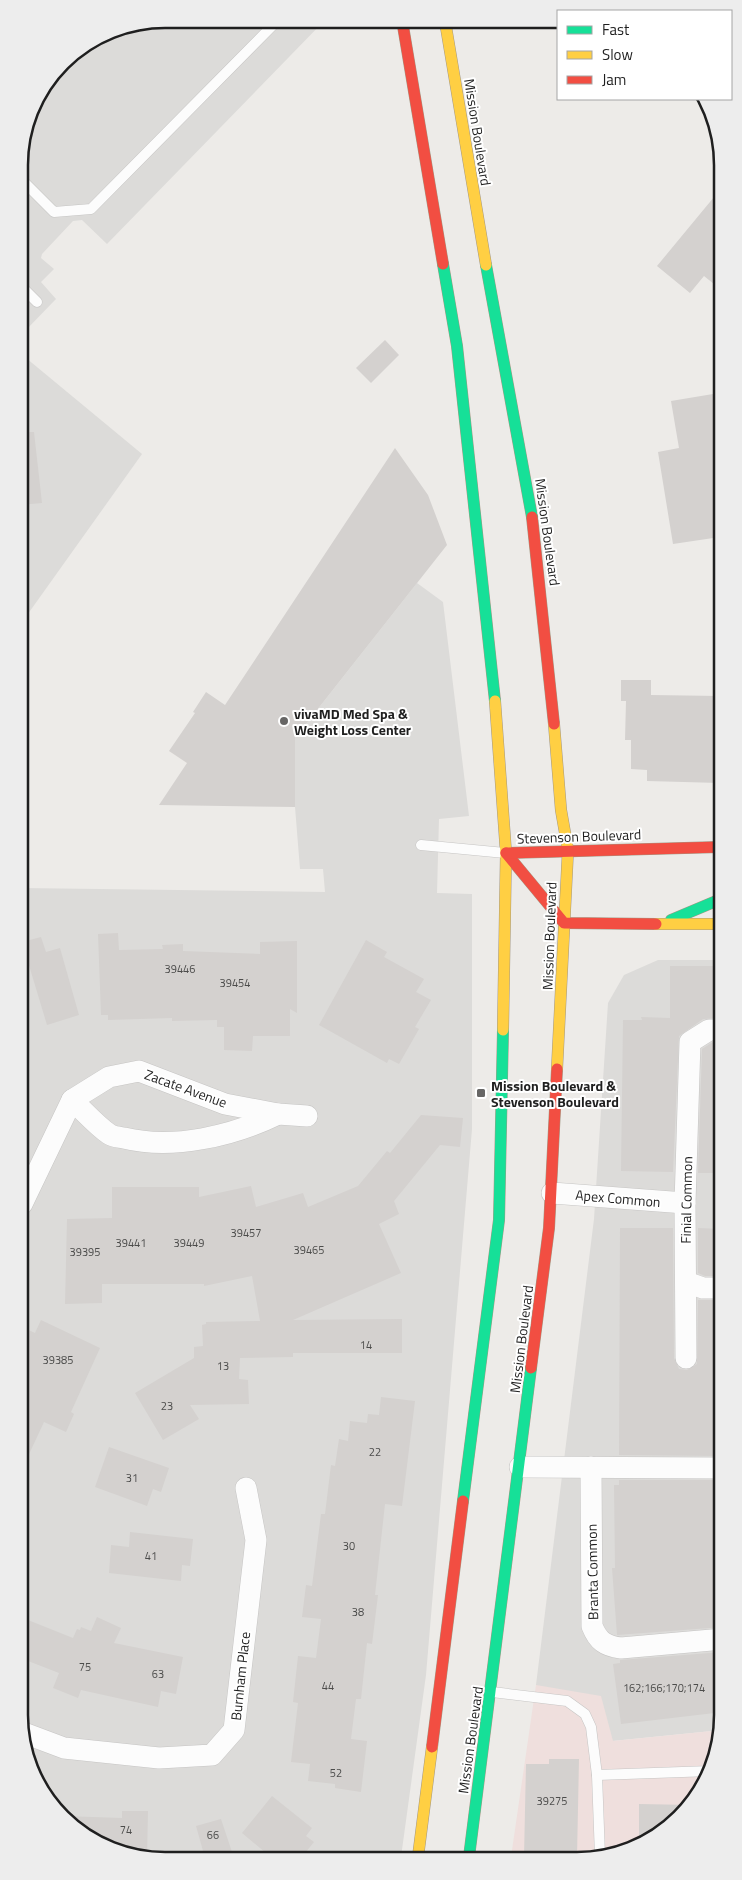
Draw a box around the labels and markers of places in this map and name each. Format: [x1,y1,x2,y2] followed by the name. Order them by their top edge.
[294,703,411,740] place label: vivaMD Med Spa & Weight Loss Center
[278,715,290,727] marker: vivaMD Med Spa & Weight Loss Center
[491,1075,619,1112] place label: Mission Boulevard & Stevenson Boulevard
[475,1087,487,1099] marker: Mission Boulevard & Stevenson Boulevard

